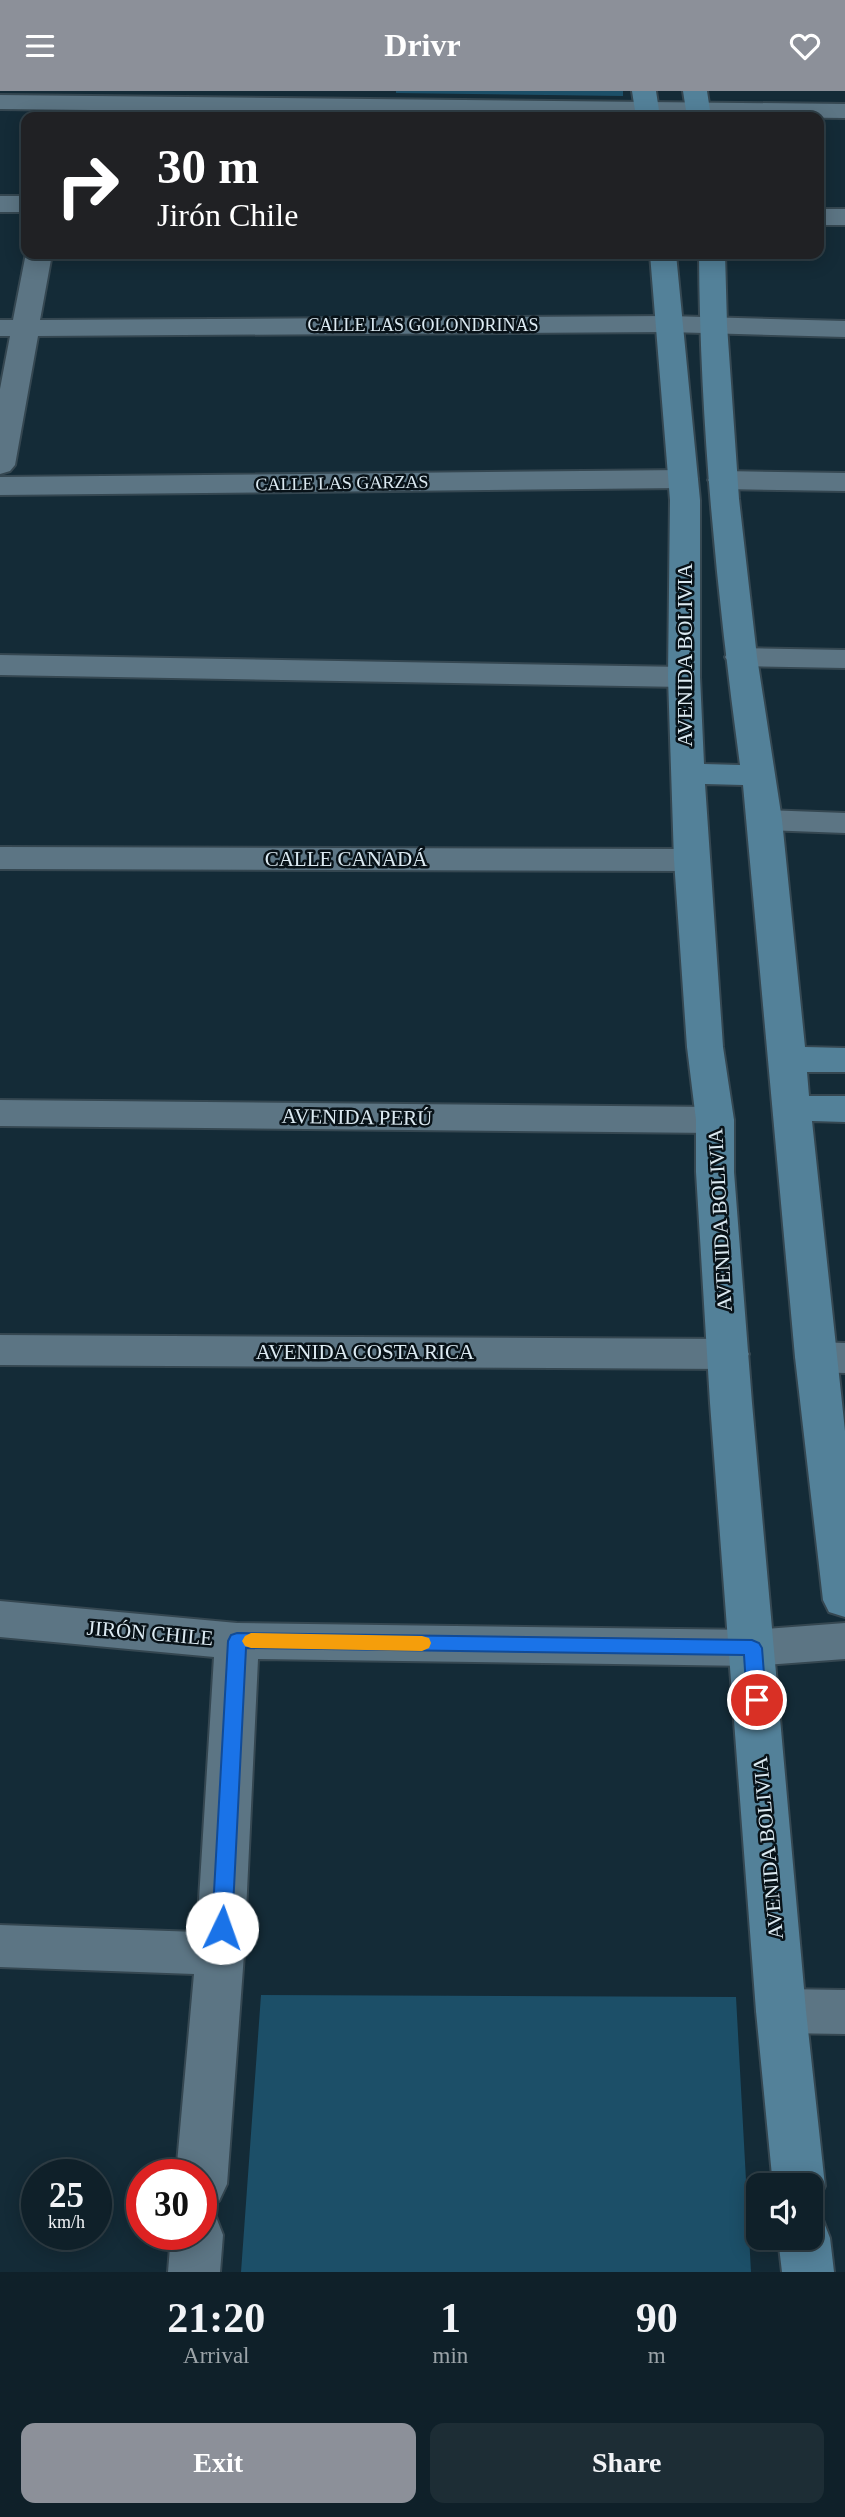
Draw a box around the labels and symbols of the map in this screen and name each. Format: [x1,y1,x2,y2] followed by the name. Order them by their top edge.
[308,315,539,335] street label: CALLE LAS GOLONDRINAS
[255,471,429,495] street label: CALLE LAS GARZAS
[673,562,697,747] street label: AVENIDA BOLIVIA
[265,847,428,871] street label: CALLE CANADÁ
[281,1104,433,1130] street label: AVENIDA PERÚ
[703,1127,737,1312] street label: AVENIDA BOLIVIA
[256,1340,475,1364] street label: AVENIDA COSTA RICA
[86,1616,214,1650] street label: JIRÓN CHILE
[727,1670,787,1730] pin
[748,1755,788,1940] street label: AVENIDA BOLIVIA
[185,1891,259,1965] position arrow
[126,2159,217,2250] speed limit sign: 30

